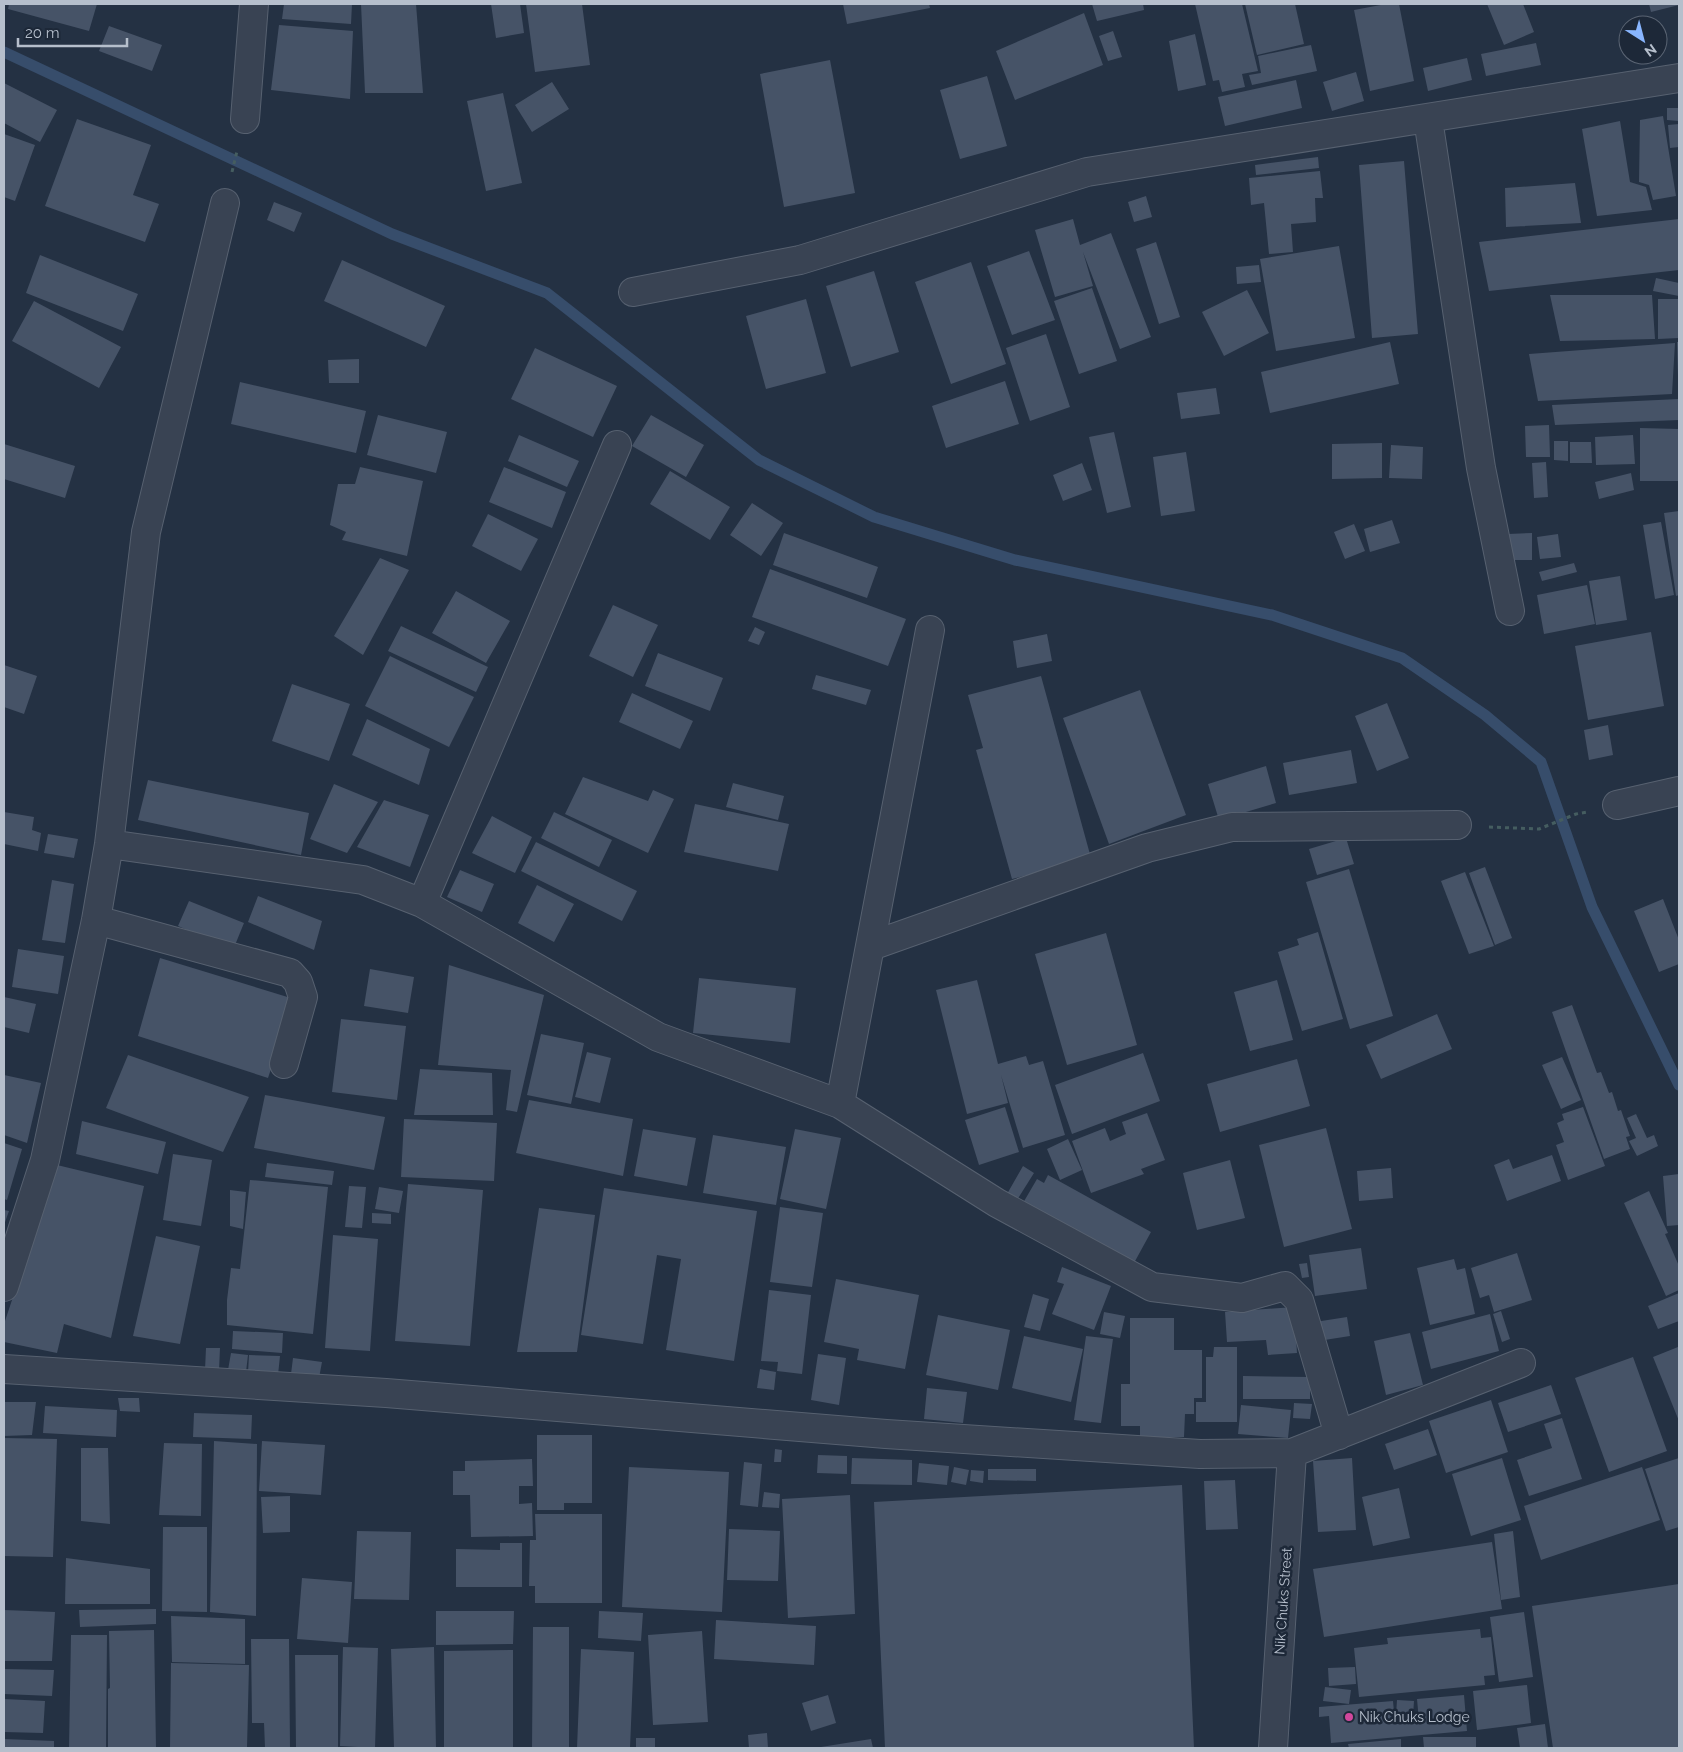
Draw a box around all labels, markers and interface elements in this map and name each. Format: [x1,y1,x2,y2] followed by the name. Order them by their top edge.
[18,15,126,47] scale bar
[1618,15,1668,65] north arrow
[25,24,60,42] text: 20 m
[1642,41,1660,60] text: N
[1271,1547,1295,1655] street label: Nik Chuks Street
[1359,1709,1470,1725] place label: Nik Chuks Lodge
[1343,1711,1355,1723] marker: Nik Chuks Lodge

